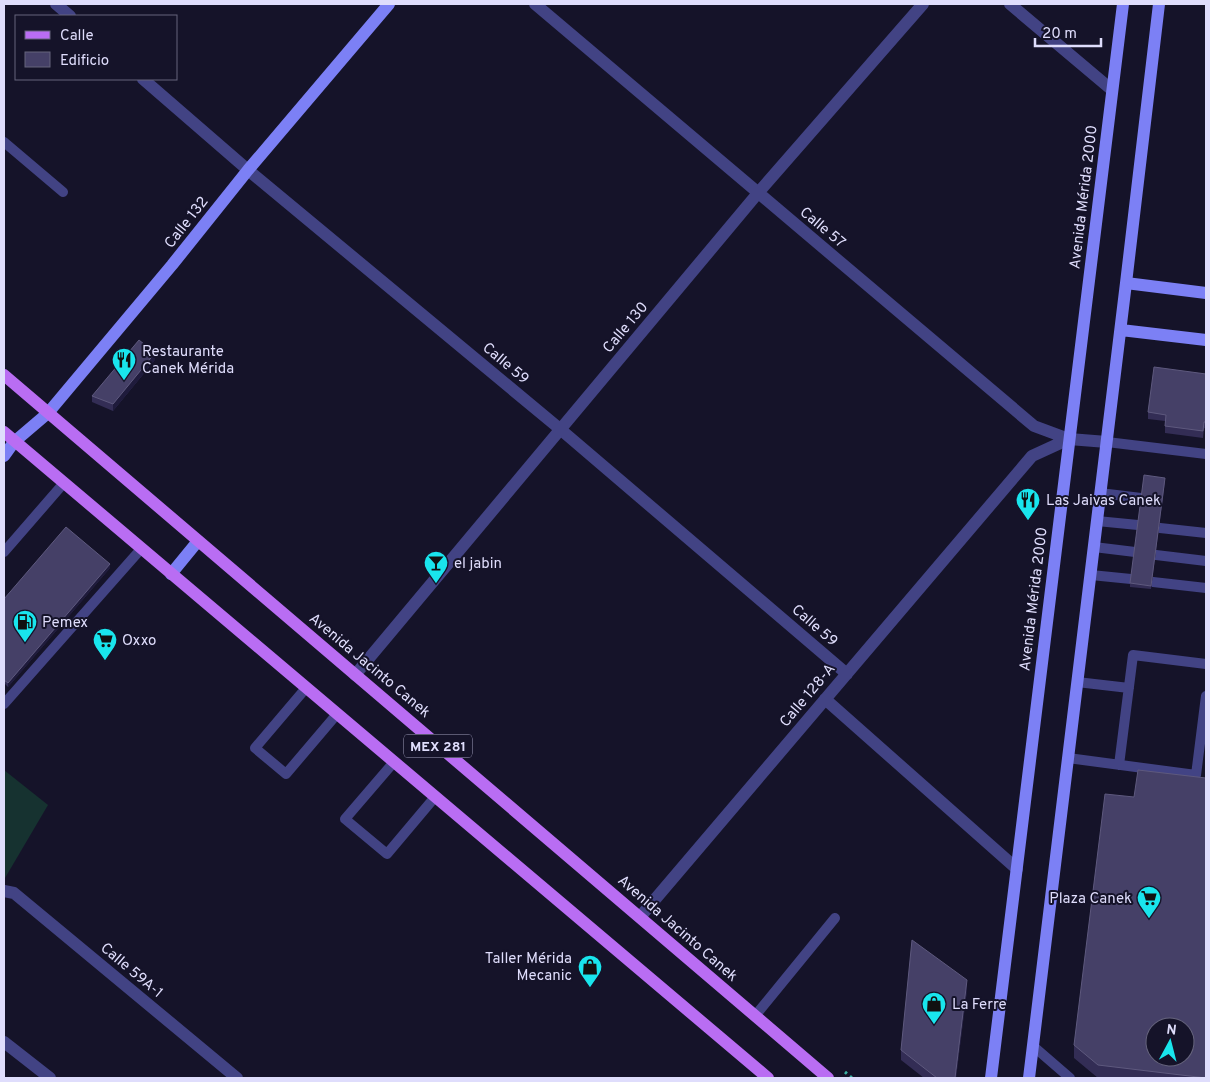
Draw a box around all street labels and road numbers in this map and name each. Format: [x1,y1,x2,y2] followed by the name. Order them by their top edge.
[1066,124,1103,270] street label: Avenida Mérida 2000
[161,193,213,253] street label: Calle 132
[795,204,849,253] street label: Calle 57
[599,298,653,357] street label: Calle 130
[478,339,532,389] street label: Calle 59
[1016,526,1053,672] street label: Avenida Mérida 2000
[787,601,841,651] street label: Calle 59
[304,610,434,723] street label: Avenida Jacinto Canek
[776,660,840,732] street label: Calle 128-A
[404,734,472,758] road number: MEX 281
[613,872,741,987] street label: Avenida Jacinto Canek
[96,939,166,1003] street label: Calle 59A-1

